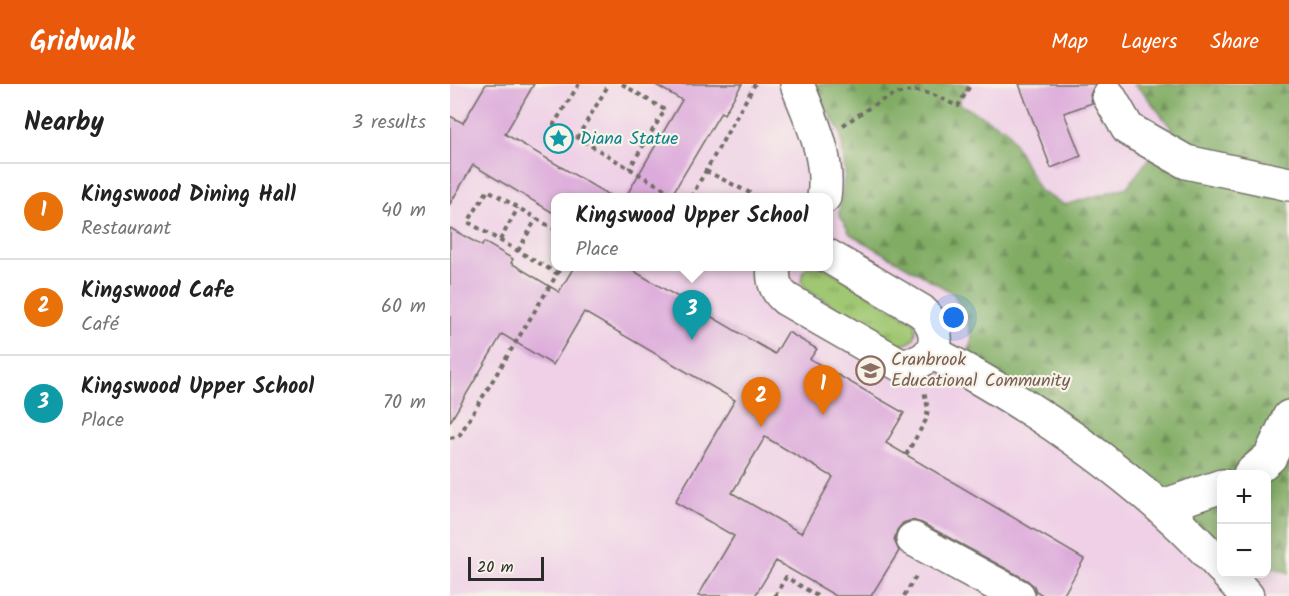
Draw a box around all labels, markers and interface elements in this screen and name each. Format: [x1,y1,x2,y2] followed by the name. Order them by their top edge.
[30,20,135,65] text: Gridwalk
[1051,26,1088,59] text: Map
[1121,26,1177,59] text: Layers
[1210,26,1259,59] text: Share
[24,102,104,144] text: Nearby
[352,107,426,139] text: 3 results
[543,123,575,155] place icon: Diana Statue
[580,125,678,154] place label: Diana Statue
[81,178,296,213] text: Kingswood Dining Hall
[551,193,833,271] popup
[40,195,47,227] text: 1
[381,195,426,227] text: 40 m
[575,199,809,234] text: Kingswood Upper School
[81,213,171,245] text: Restaurant
[575,234,618,266] text: Place
[81,274,234,309] text: Kingswood Cafe
[672,290,712,340] pin: 3
[38,291,49,323] text: 2
[381,291,426,323] text: 60 m
[939,303,968,332] your location
[81,309,119,341] text: Café
[891,346,1071,396] place label: Cranbrook Educational Community
[854,354,886,386] school or university icon: Cranbrook Educational Community
[804,366,842,415] pin: 1
[81,370,314,405] text: Kingswood Upper School
[742,378,780,427] pin: 2
[38,387,49,419] text: 3
[383,387,426,419] text: 70 m
[81,405,124,437] text: Place
[1217,470,1271,578] map controls
[1217,470,1271,524] button: +
[1217,524,1271,578] button: −
[468,554,544,582] scale bar
[477,555,513,580] text: 20 m

